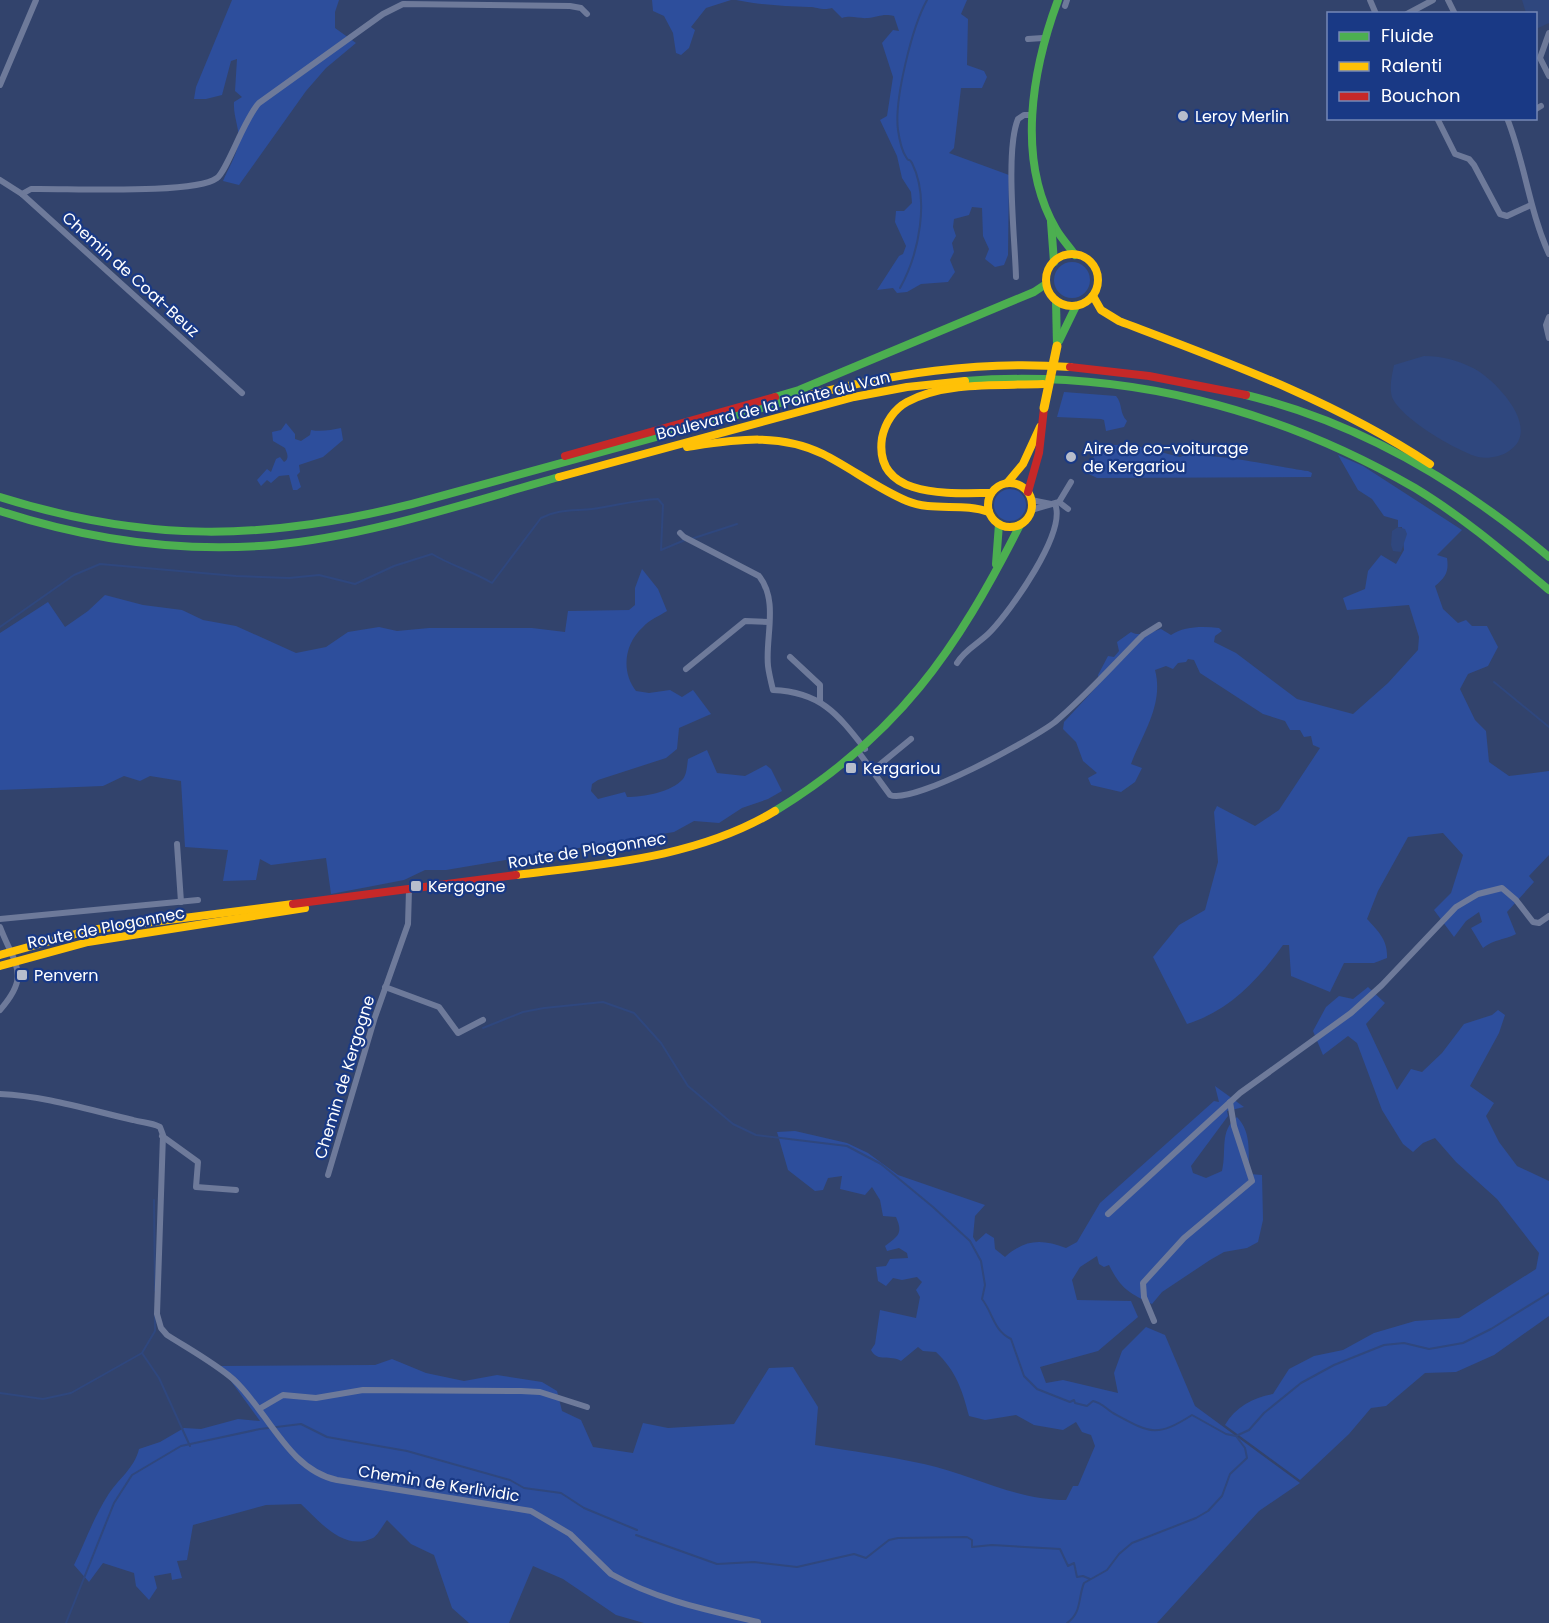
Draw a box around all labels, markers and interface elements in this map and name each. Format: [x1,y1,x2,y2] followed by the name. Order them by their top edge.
[1327,12,1537,120] legend
[1381,23,1434,48] text: Fluide
[1381,53,1442,78] text: Ralenti
[1381,83,1461,108] text: Bouchon
[1195,105,1289,128] place label: Leroy Merlin
[1176,109,1190,123] marker: Leroy Merlin
[57,206,204,342] street label: Chemin de Coat-Beuz
[654,365,892,446] street label: Boulevard de la Pointe du Van
[1083,437,1248,478] place label: Aire de co-voiturage de Kergariou
[1064,450,1078,464] marker: Aire de co-voiturage de Kergariou
[863,757,941,780] place label: Kergariou
[844,761,858,775] marker: Kergariou
[506,827,668,874] street label: Route de Plogonnec
[428,875,506,898] place label: Kergogne
[409,879,423,893] marker: Kergogne
[25,901,187,954] street label: Route de Plogonnec
[34,964,99,987] place label: Penvern
[15,968,29,982] marker: Penvern
[309,992,380,1162] street label: Chemin de Kergogne
[357,1459,522,1508] street label: Chemin de Kerlividic

